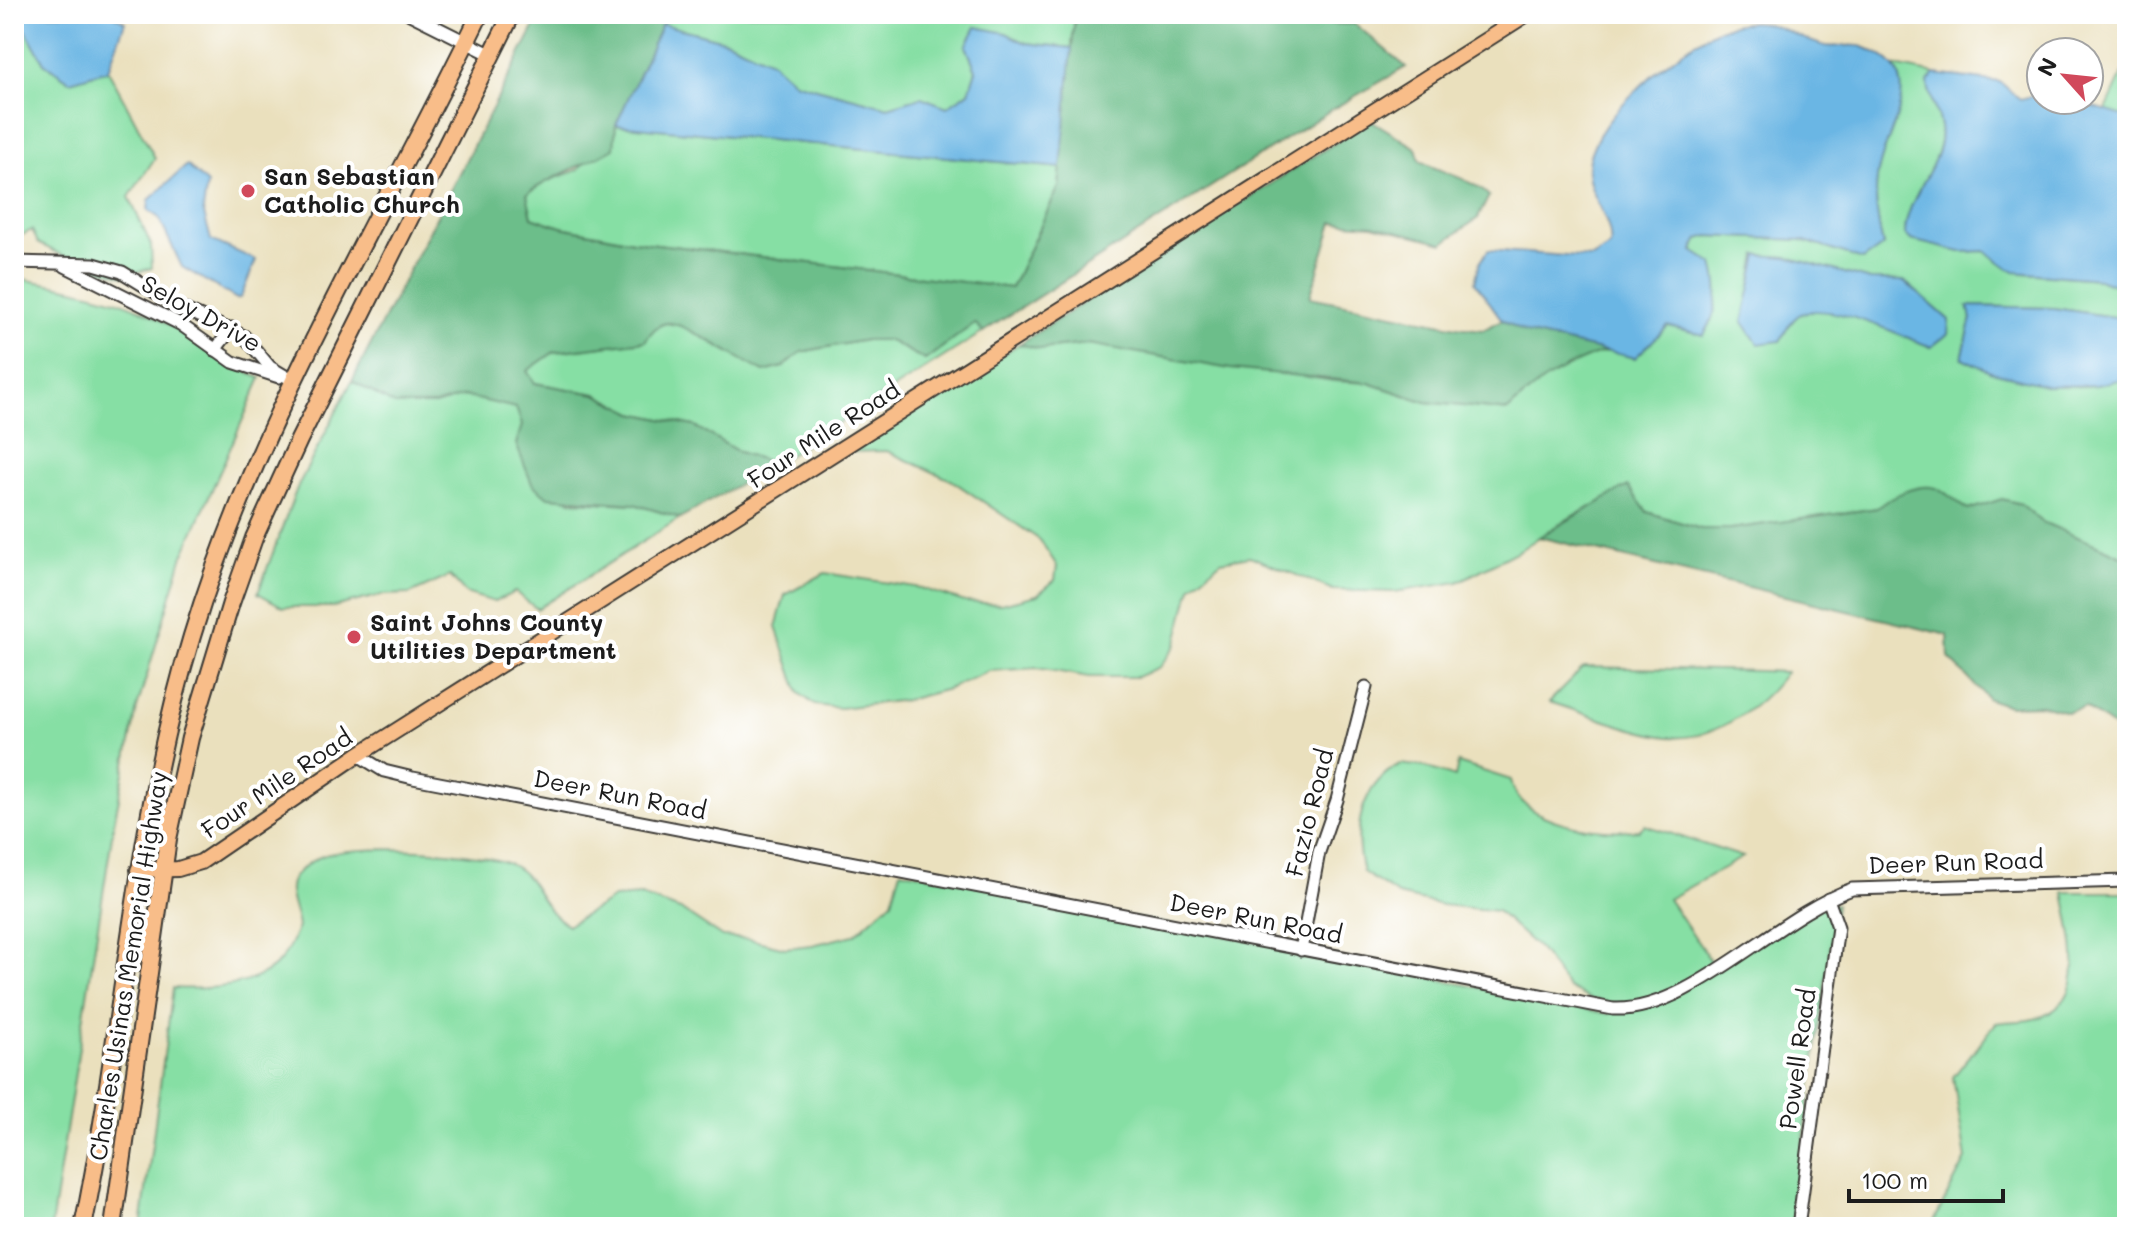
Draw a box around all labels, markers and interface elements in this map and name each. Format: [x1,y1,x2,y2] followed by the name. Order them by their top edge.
[2025,36,2105,116] north arrow
[2030,53,2063,81] text: N
[264,160,460,219] place label: San Sebastian Catholic Church
[239,182,257,200] marker: San Sebastian Catholic Church
[136,267,267,358] street label: Seloy Drive
[741,373,905,494] street label: Four Mile Road
[370,606,616,665] place label: Saint Johns County Utilities Department
[345,628,363,646] marker: Saint Johns County Utilities Department
[195,721,358,845] street label: Four Mile Road
[1278,745,1339,880] street label: Fazio Road
[531,762,709,825] street label: Deer Run Road
[81,769,174,1163] street label: Charles Usinas Memorial Highway
[1868,843,2044,880] street label: Deer Run Road
[1167,886,1345,949] street label: Deer Run Road
[1771,986,1822,1131] street label: Powell Road
[1849,1153,2003,1203] scale bar
[1861,1164,1928,1195] text: 100 m

